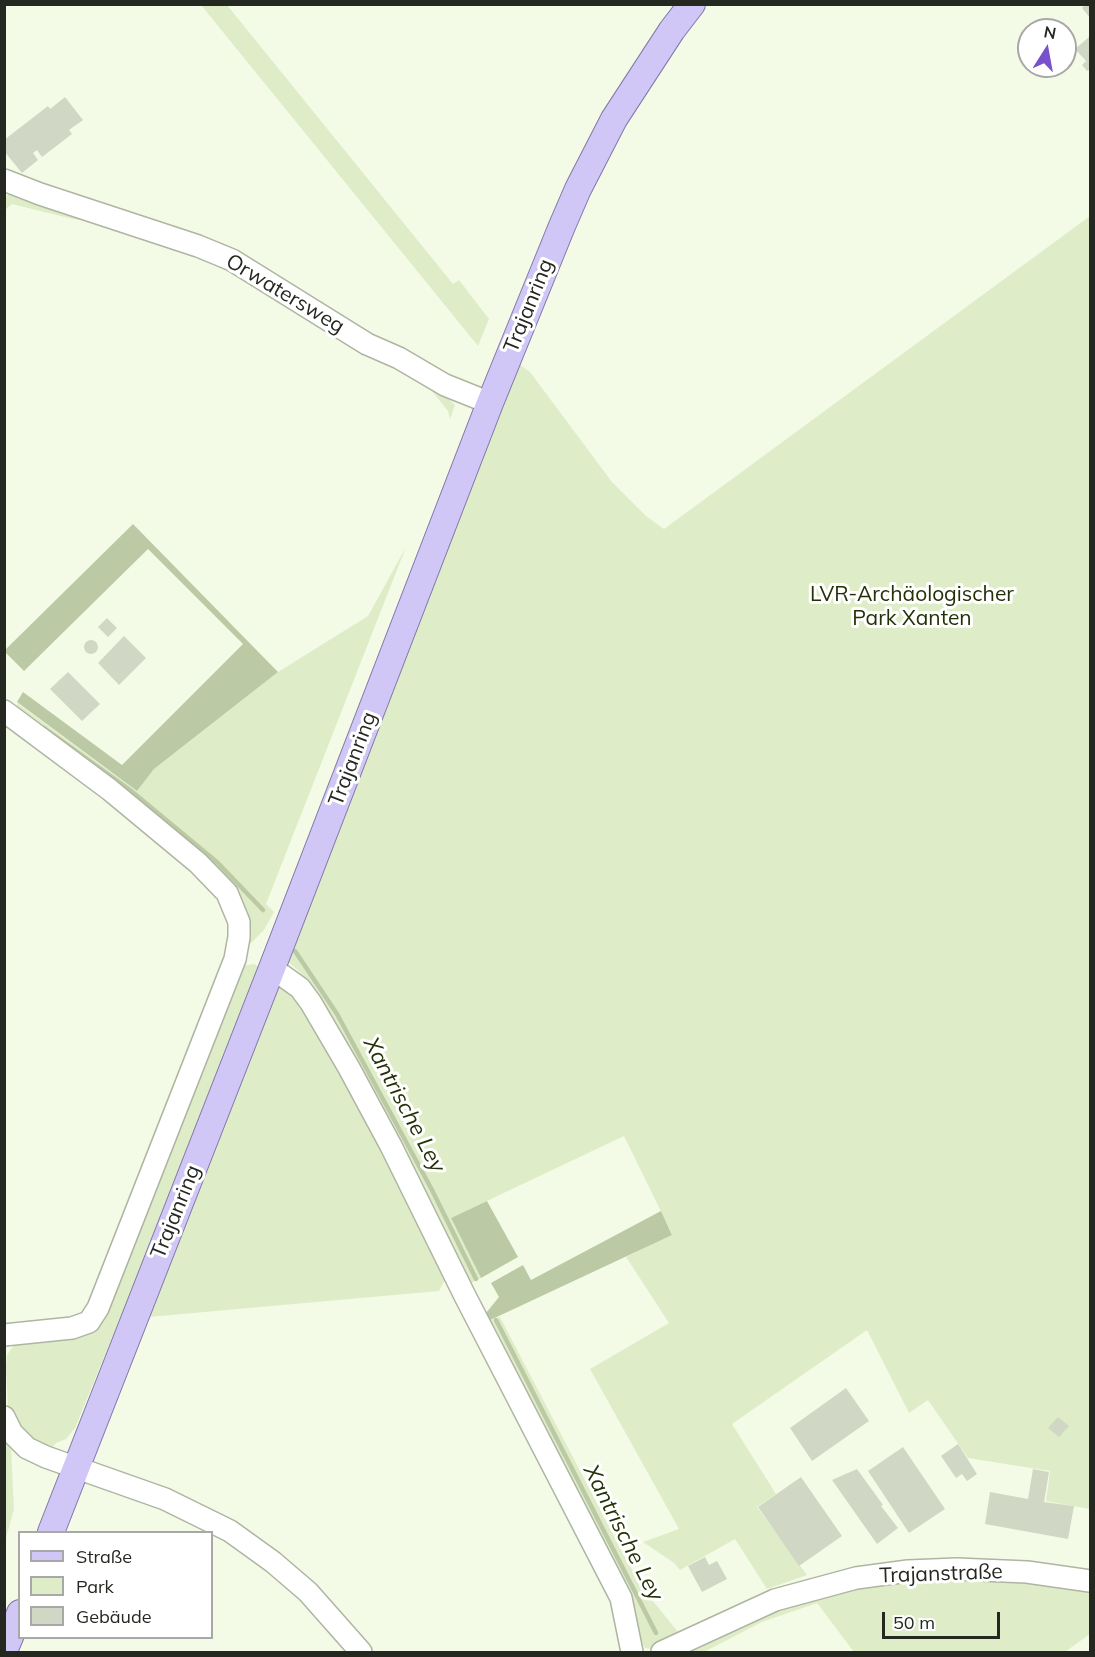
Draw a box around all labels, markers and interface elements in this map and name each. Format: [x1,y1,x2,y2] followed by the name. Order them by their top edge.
[1017,18,1077,78] north arrow
[1042,21,1058,43] text: N
[221,249,349,339] street label: Orwatersweg
[499,256,559,356] street label: Trajanring
[810,582,1014,632] park label: LVR-Archäologischer Park Xanten
[324,708,382,810] street label: Trajanring
[357,1033,451,1177] water label: Xantrische Ley
[146,1162,206,1262] street label: Trajanring
[577,1461,669,1605] water label: Xantrische Ley
[18,1531,213,1639] legend
[76,1545,132,1568] text: Straße
[879,1559,1003,1589] street label: Trajanstraße
[76,1575,114,1598] text: Park
[885,1600,1004,1638] scale bar
[76,1605,152,1628] text: Gebäude
[893,1611,935,1634] text: 50 m

